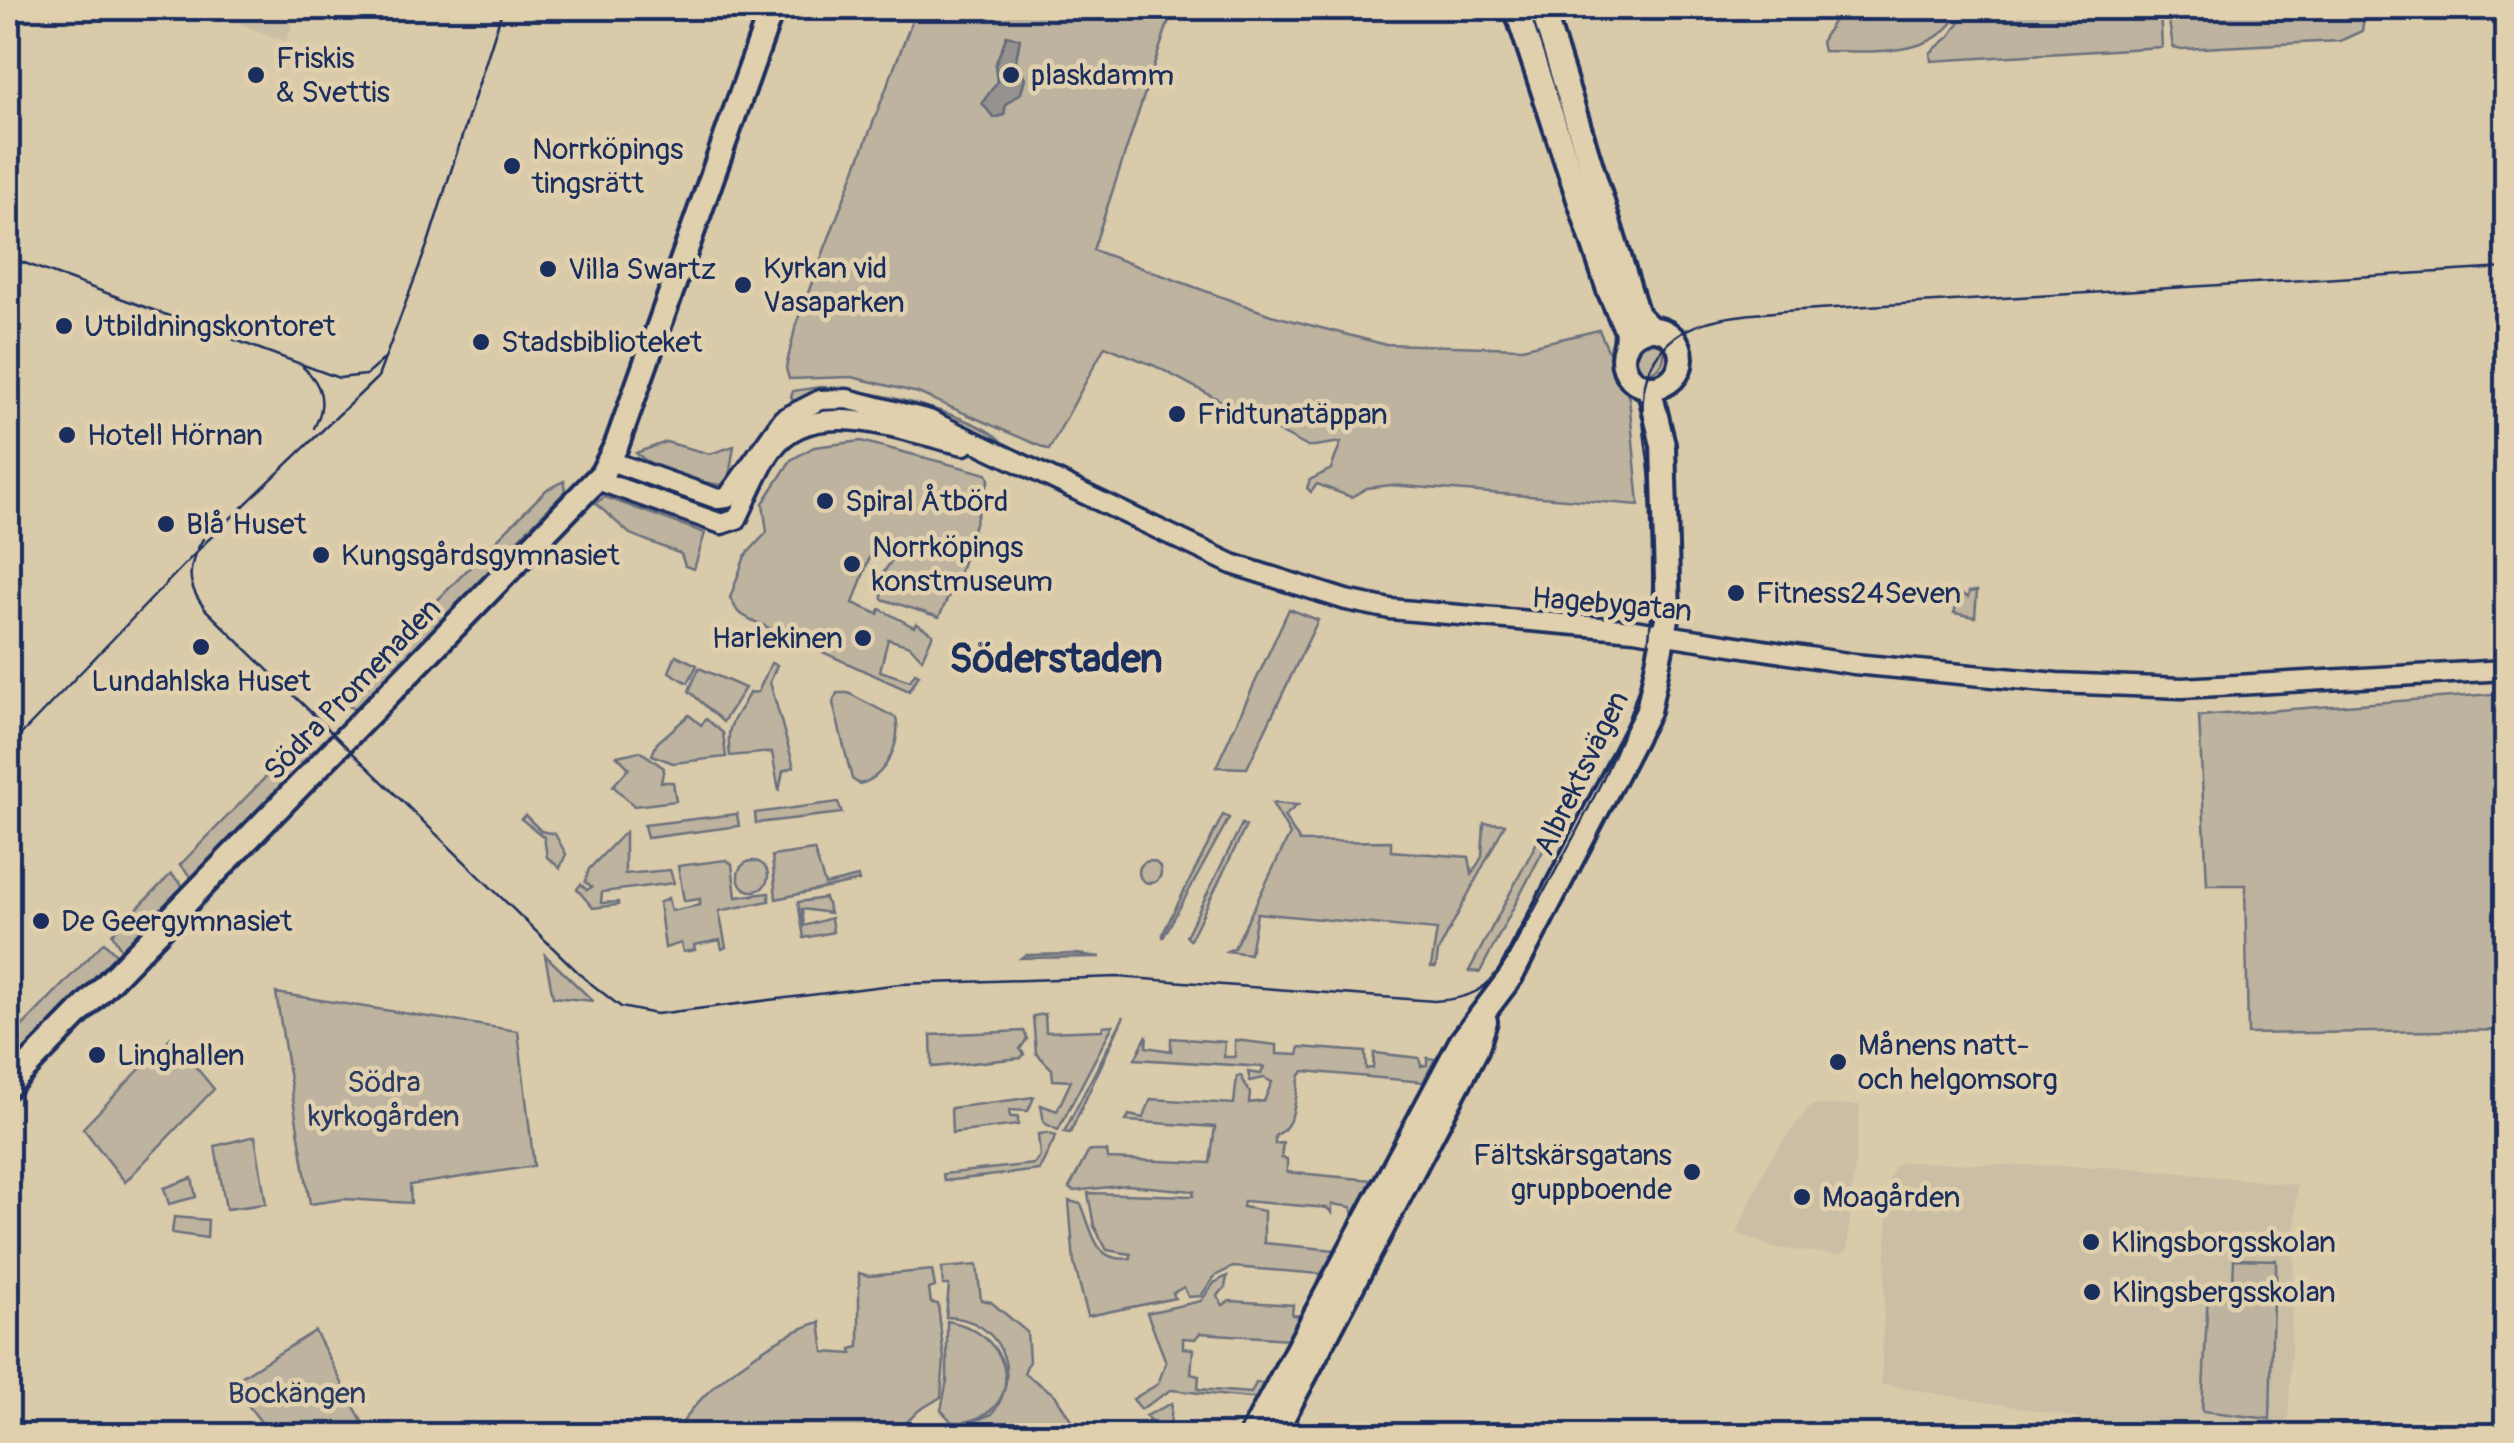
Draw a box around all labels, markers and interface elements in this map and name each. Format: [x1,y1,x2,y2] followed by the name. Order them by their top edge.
[276,40,390,111] place label: Friskis & Svettis
[1031,57,1174,94] place label: plaskdamm
[245,64,267,86] marker: Friskis & Svettis
[1000,64,1022,86] marker: plaskdamm
[531,131,683,202] place label: Norrköpings tingsrätt
[501,155,523,177] marker: Norrköpings tingsrätt
[763,250,905,321] place label: Kyrkan vid Vasaparken
[568,251,716,288] place label: Villa Swartz
[537,258,559,280] marker: Villa Swartz
[732,274,754,296] marker: Kyrkan vid Vasaparken
[84,308,336,345] place label: Utbildningskontoret
[53,315,75,337] marker: Utbildningskontoret
[501,324,703,361] place label: Stadsbiblioteket
[470,331,492,353] marker: Stadsbiblioteket
[1197,396,1388,433] place label: Fridtunatäppan
[1166,403,1188,425] marker: Fridtunatäppan
[87,417,263,454] place label: Hotell Hörnan
[56,424,78,446] marker: Hotell Hörnan
[845,483,1009,520] place label: Spiral Åtbörd
[814,490,836,512] marker: Spiral Åtbörd
[186,506,307,543] place label: Blå Huset
[155,513,177,535] marker: Blå Huset
[872,529,1053,600] place label: Norrköpings konstmuseum
[341,537,620,574] place label: Kungsgårdsgymnasiet
[310,544,332,566] marker: Kungsgårdsgymnasiet
[841,553,863,575] marker: Norrköpings konstmuseum
[1756,575,1961,612] place label: Fitness24Seven
[1530,579,1694,630] street label: Hagebygatan
[1725,582,1747,604] marker: Fitness24Seven
[256,591,449,788] street label: Södra Promenaden
[712,620,843,657] place label: Harlekinen
[852,627,874,649] marker: Harlekinen
[949,635,1163,684] district label: Söderstaden
[190,636,212,658] marker: Lundahlska Huset
[91,663,312,700] place label: Lundahlska Huset
[1526,685,1637,861] street label: Albrektsvägen
[61,903,293,940] place label: De Geergymnasiet
[30,910,52,932] marker: De Geergymnasiet
[1858,1027,2058,1098] place label: Månens natt- och helgomsorg
[117,1037,245,1074] place label: Linghallen
[86,1044,108,1066] marker: Linghallen
[1827,1051,1849,1073] marker: Månens natt- och helgomsorg
[308,1064,460,1135] park label: Södra kyrkogården
[1473,1137,1672,1208] place label: Fältskärsgatans gruppboende
[1681,1161,1703,1183] marker: Fältskärsgatans gruppboende
[1822,1179,1961,1216] place label: Moagården
[1791,1186,1813,1208] marker: Moagården
[2111,1224,2336,1261] place label: Klingsborgsskolan
[2080,1231,2102,1253] marker: Klingsborgsskolan
[2112,1274,2336,1311] place label: Klingsbergsskolan
[2081,1281,2103,1303] marker: Klingsbergsskolan
[228,1375,366,1412] park label: Bockängen

